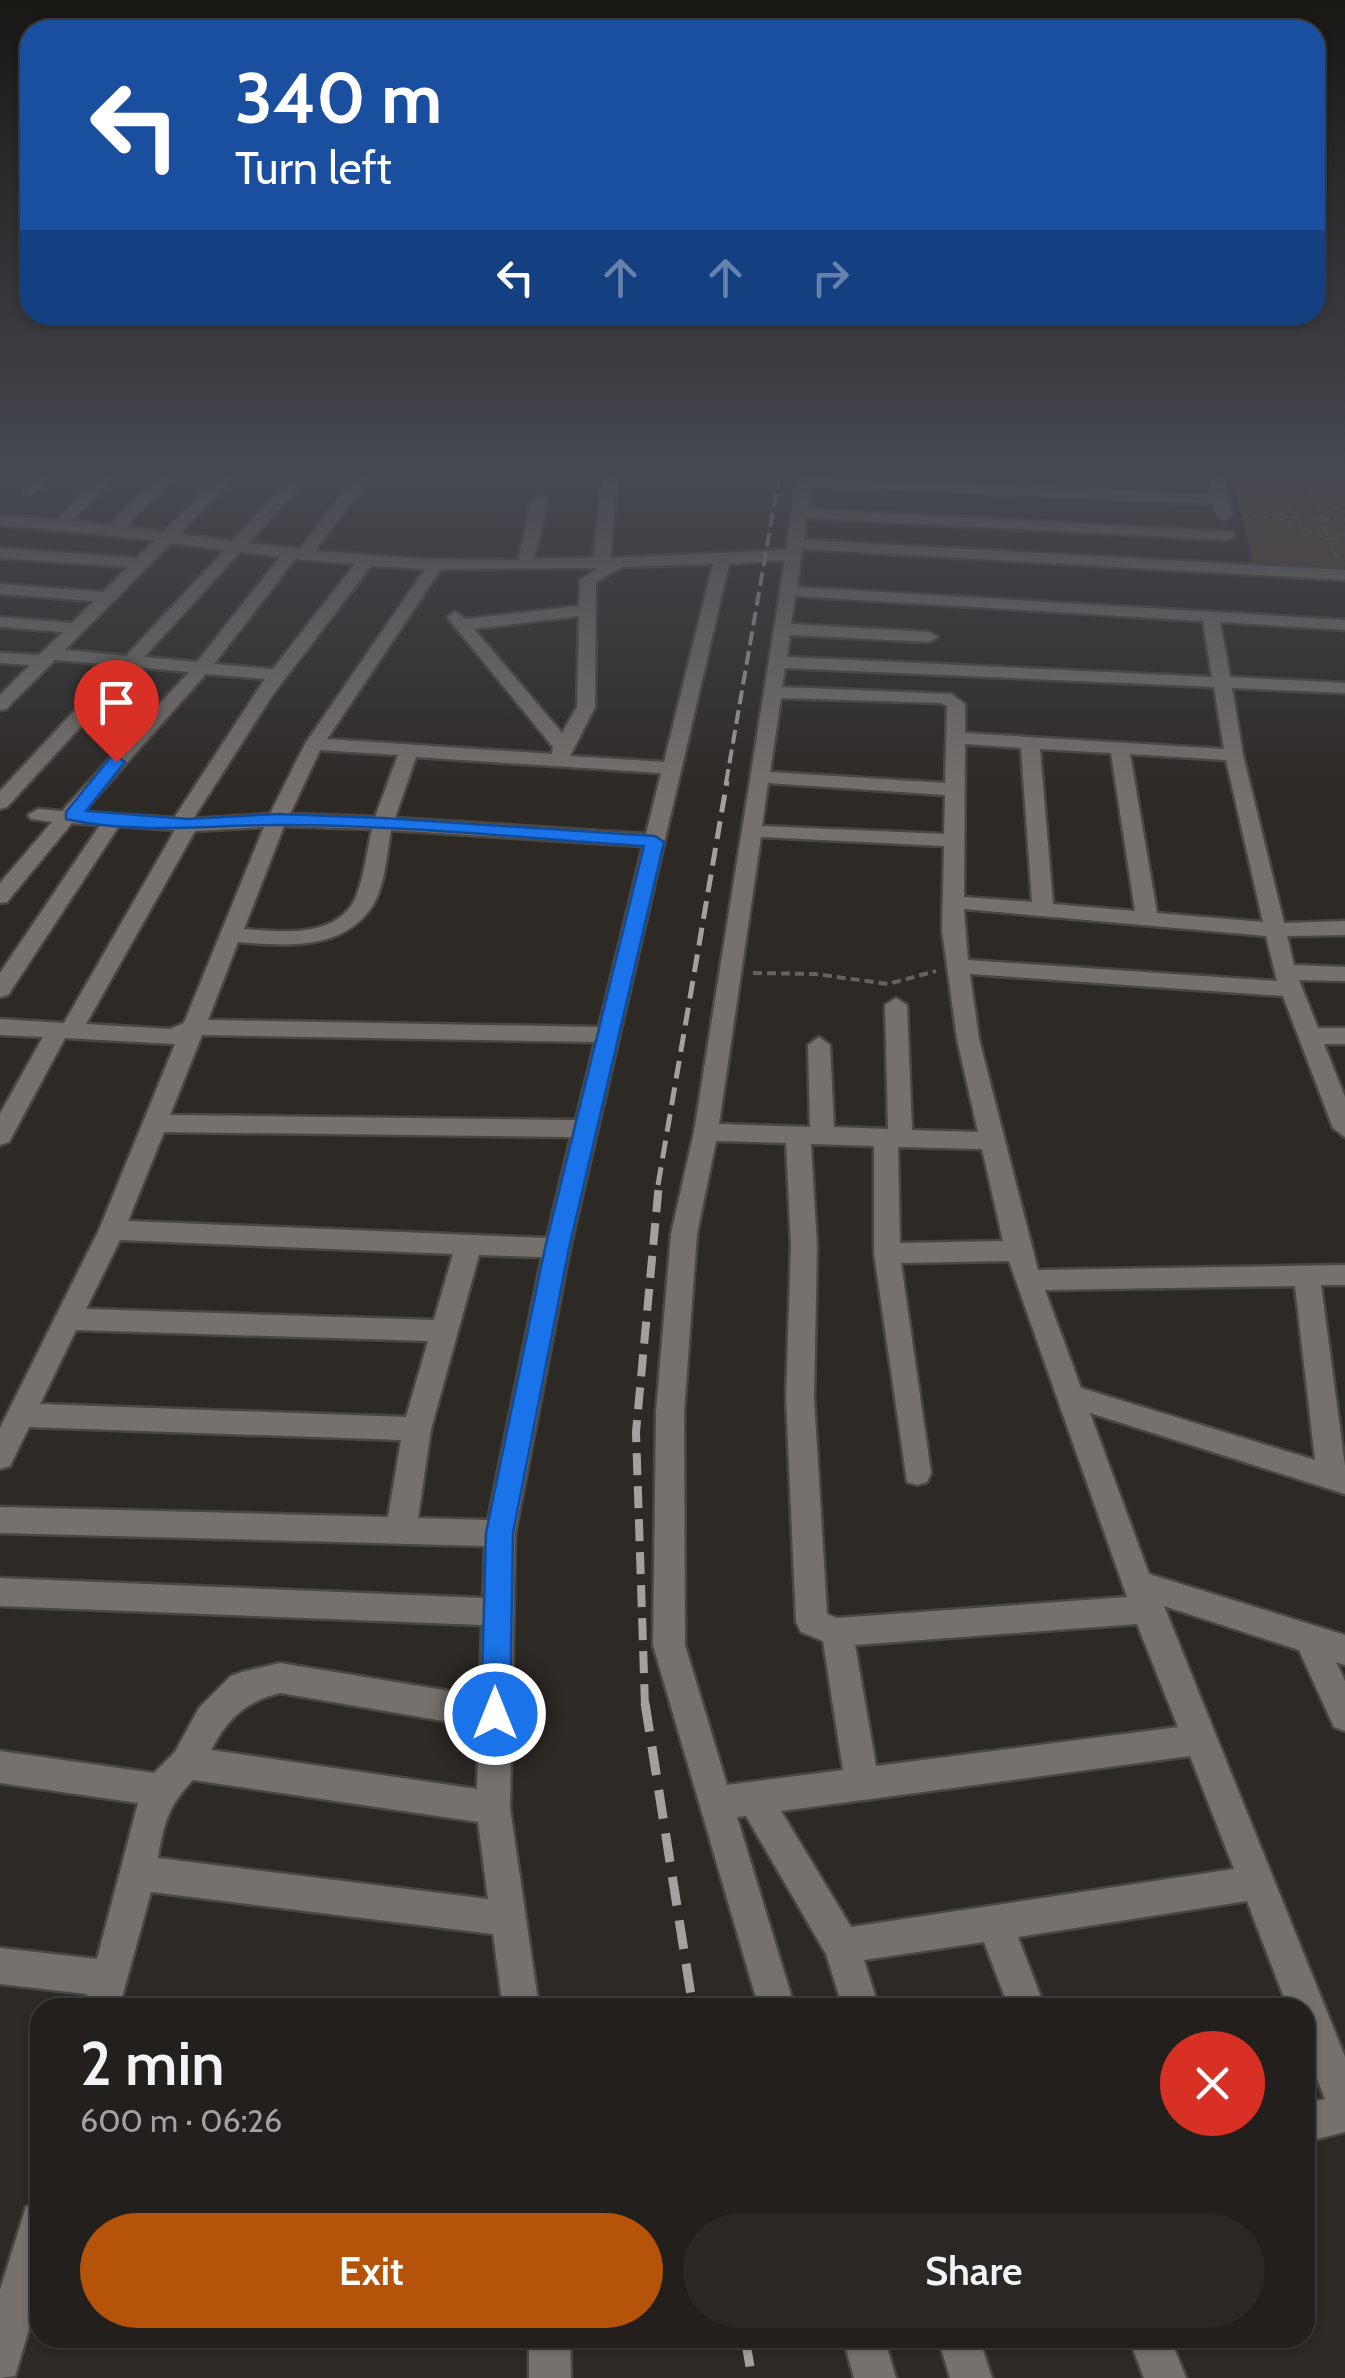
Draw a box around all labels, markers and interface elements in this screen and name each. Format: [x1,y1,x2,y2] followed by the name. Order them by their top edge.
[235,55,442,141] text: 340 m
[70,60,200,190] icon: left
[235,141,392,195] text: Turn left
[488,250,543,305] icon: left
[593,250,648,305] icon: ahead
[698,250,753,305] icon: ahead
[803,250,858,305] icon: right
[74,660,159,763] pin
[89,675,144,730] icon: arrive
[443,1662,547,1766] position arrow
[80,2027,225,2100] text: 2 min
[1160,2031,1265,2136] button: close
[80,2101,282,2140] text: 600 m · 06:26
[80,2213,663,2328] button: Exit
[683,2213,1265,2328] button: Share

